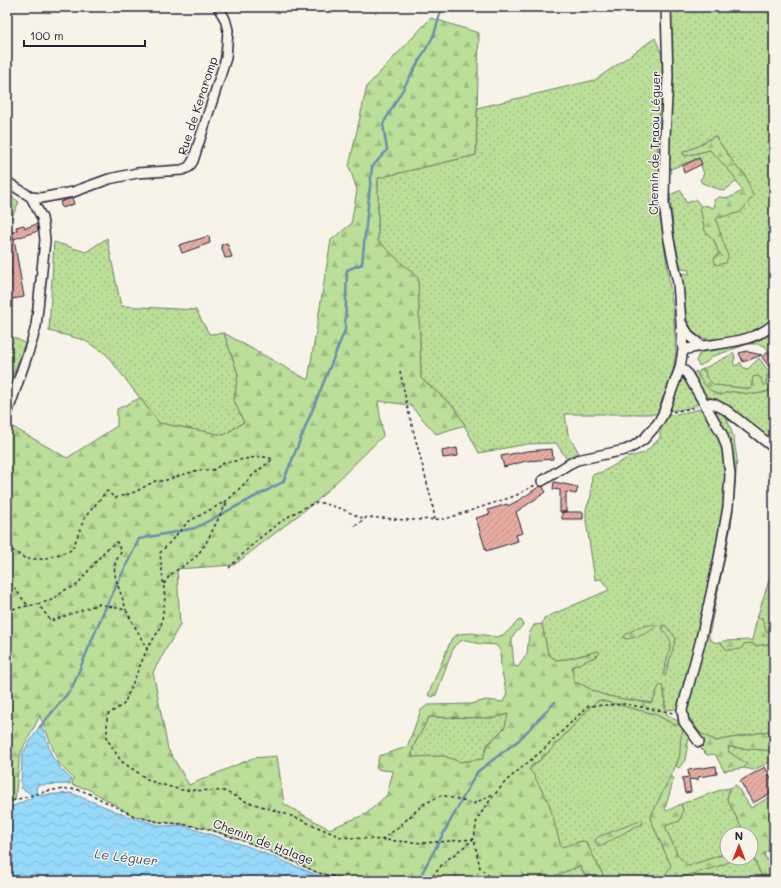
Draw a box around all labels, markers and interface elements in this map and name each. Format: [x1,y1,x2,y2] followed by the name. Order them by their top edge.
[24,22,145,48] scale bar
[30,27,64,43] text: 100 m
[174,54,221,157] street label: Rue de Keraromp
[645,71,663,215] street label: Chemin de Traou Léguer
[211,815,316,868] street label: Chemin de Halage
[719,826,759,866] north arrow
[735,828,743,843] text: N
[94,844,159,869] water label: Le Léguer

